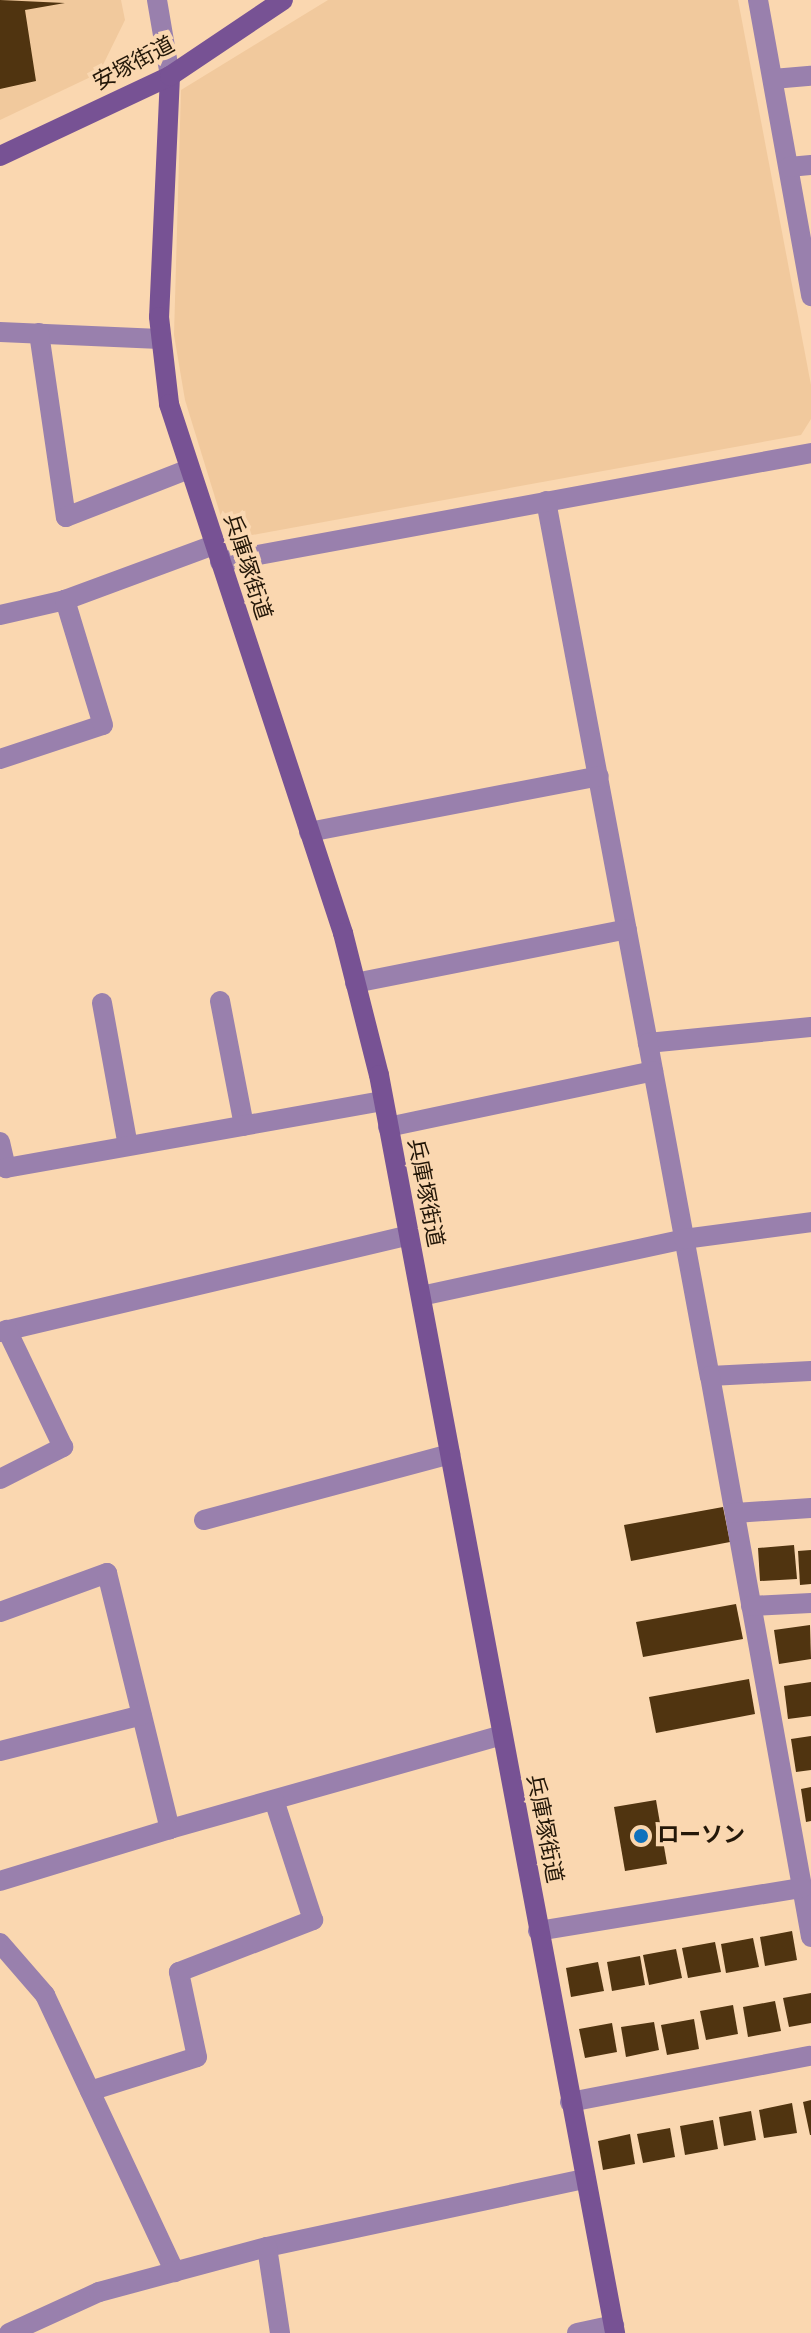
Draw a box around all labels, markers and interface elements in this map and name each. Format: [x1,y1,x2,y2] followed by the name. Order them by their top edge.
[89,32,179,96] street label: 安塚街道
[217,511,277,623] street label: 兵庫塚街道
[402,1136,448,1250] street label: 兵庫塚街道
[521,1772,567,1886] street label: 兵庫塚街道
[657,1823,745,1849] place label: ローソン
[632,1827,650,1845] marker: ローソン

